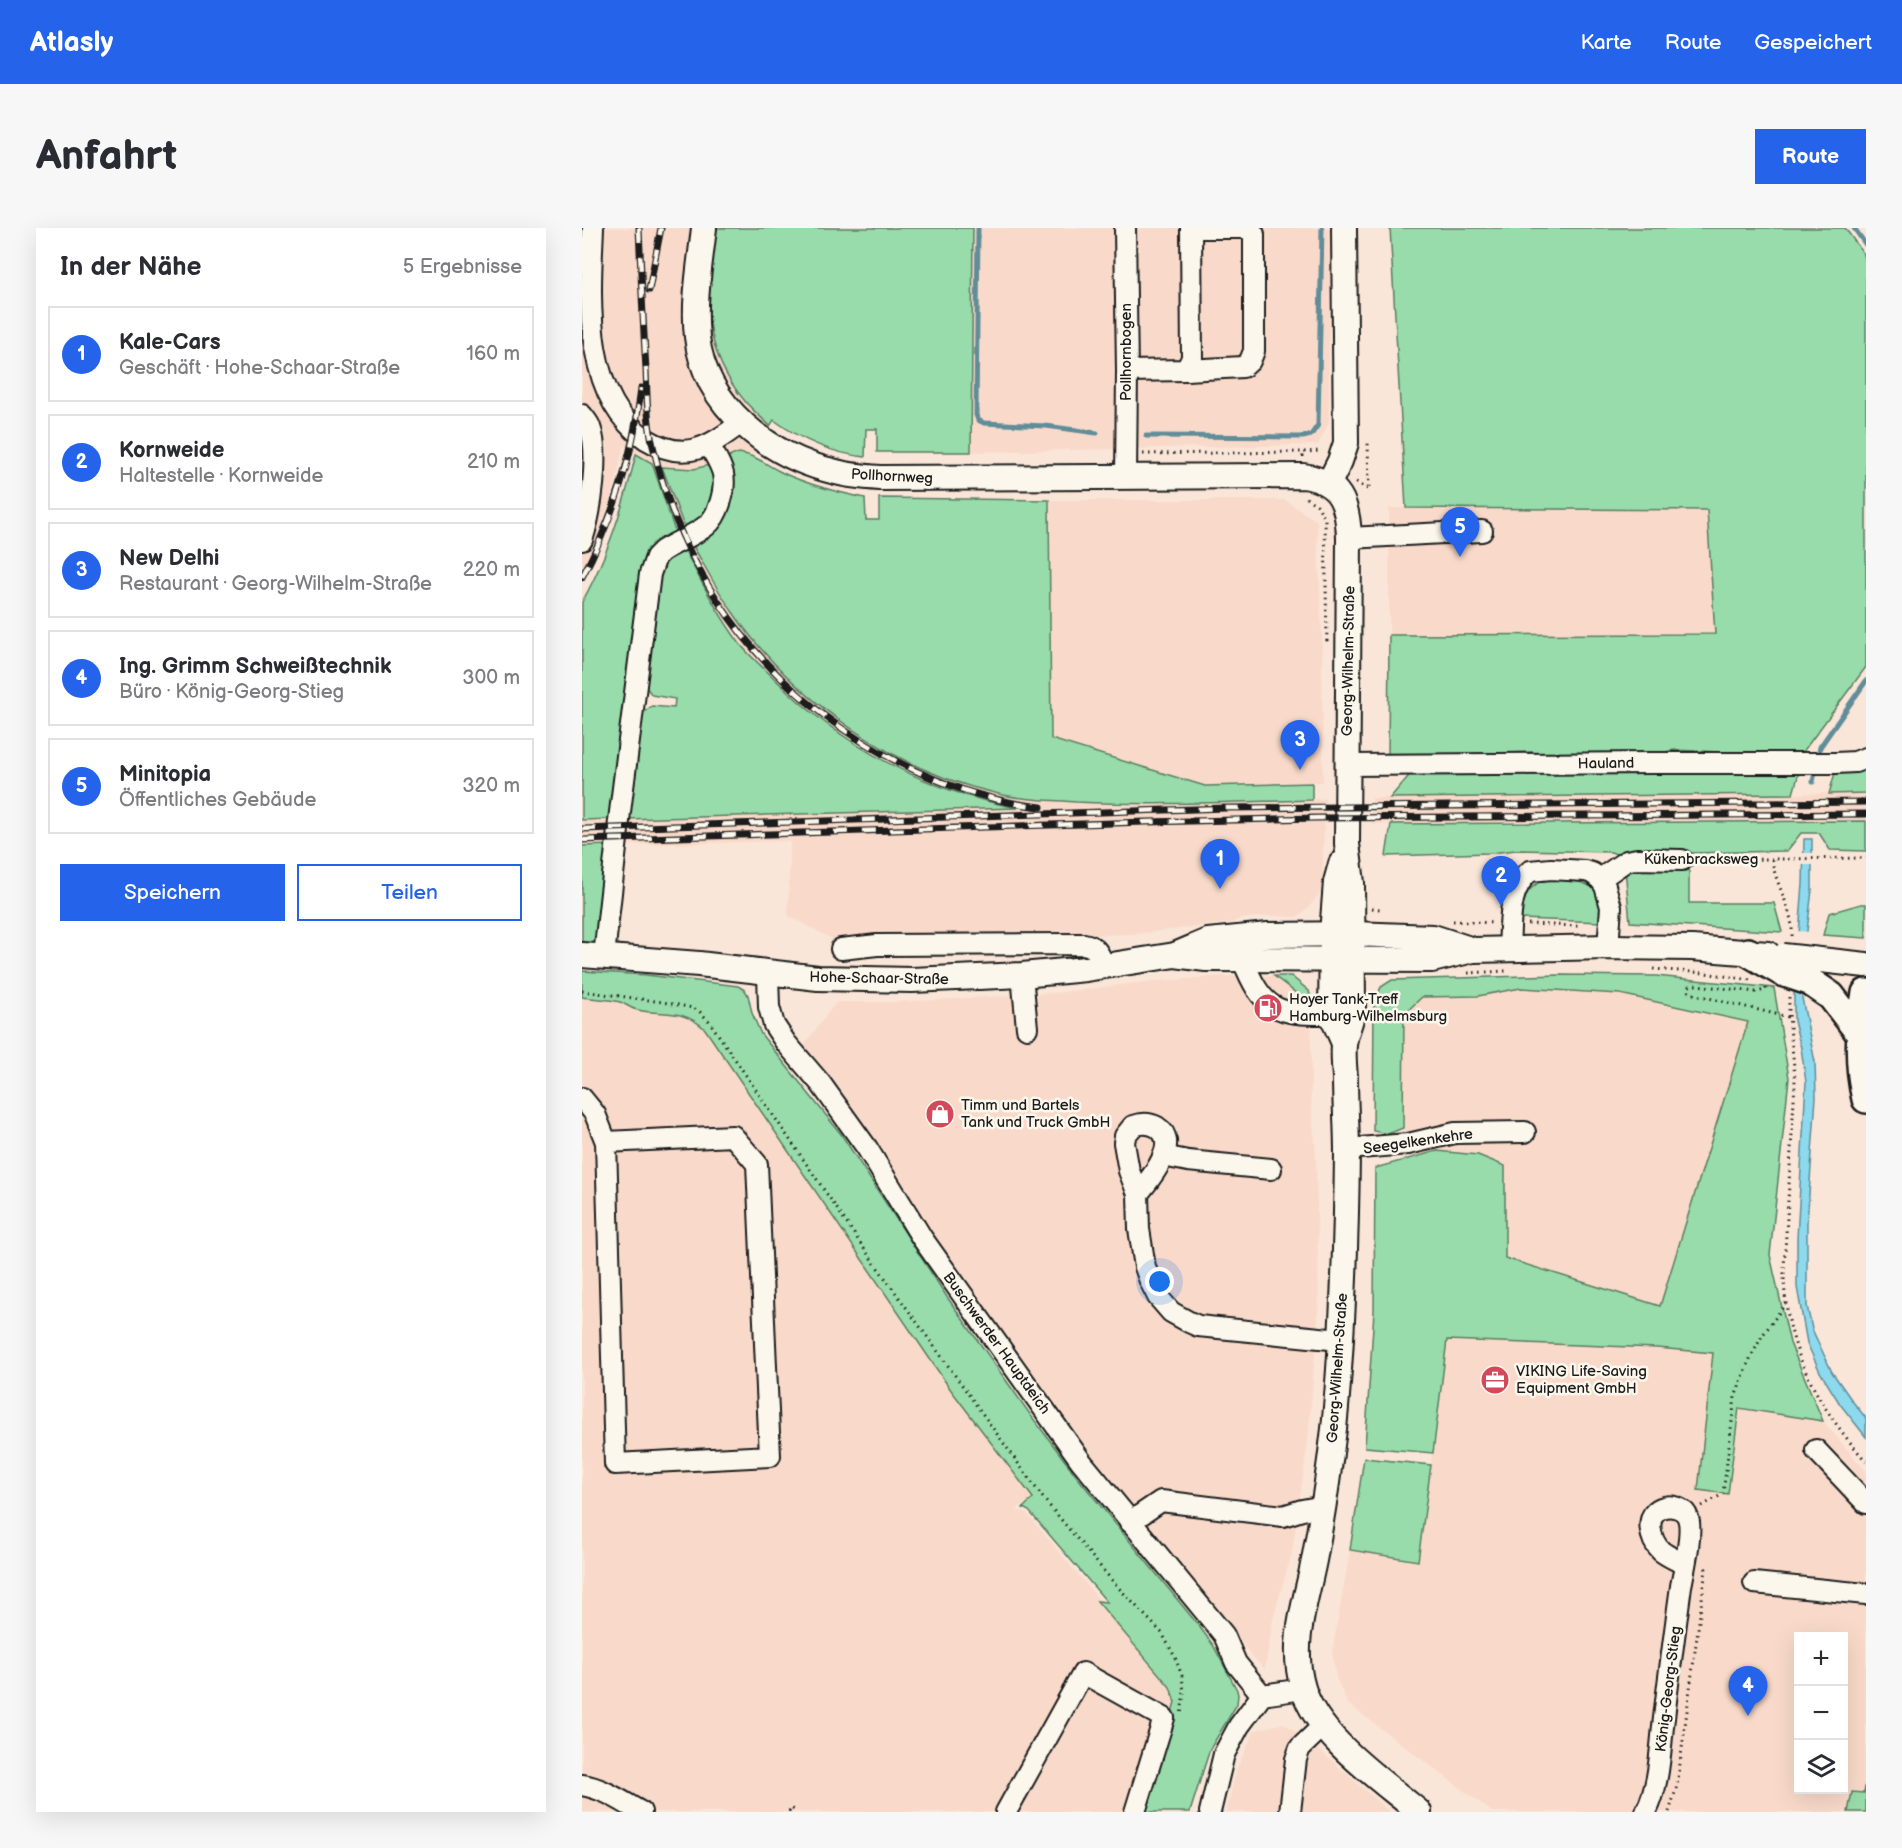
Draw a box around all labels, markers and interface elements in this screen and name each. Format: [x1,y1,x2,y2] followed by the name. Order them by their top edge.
[30,26,113,59] text: Atlasly
[1580,30,1632,55] text: Karte
[1665,30,1721,55] text: Route
[1754,30,1872,55] text: Gespeichert
[1755,129,1866,184] button: Route
[36,131,177,182] text: Anfahrt
[60,252,202,283] text: In der Nähe
[403,255,522,279] text: 5 Ergebnisse
[1117,303,1136,401] street label: Pollhornbogen
[119,329,221,356] text: Kale-Cars
[77,342,86,366] text: 1
[466,342,520,366] text: 160 m
[119,356,400,380] text: Geschäft · Hohe-Schaar-Straße
[119,437,224,464] text: Kornweide
[76,450,87,474] text: 2
[467,450,520,474] text: 210 m
[119,464,323,488] text: Haltestelle · Kornweide
[850,465,933,488] street label: Pollhornweg
[1440,508,1480,557] pin: 5
[119,545,219,572] text: New Delhi
[76,558,87,582] text: 3
[463,558,520,582] text: 220 m
[119,572,432,596] text: Restaurant · Georg-Wilhelm-Straße
[1338,586,1359,736] street label: Georg-Wilhelm-Straße
[119,653,391,680] text: Ing. Grimm Schweißtechnik
[76,666,87,690] text: 4
[462,666,520,690] text: 300 m
[119,680,344,704] text: Büro · König-Georg-Stieg
[1280,720,1320,770] pin: 3
[1578,754,1634,773] street label: Hauland
[119,761,211,788] text: Minitopia
[76,774,87,798] text: 5
[462,774,520,798] text: 320 m
[119,788,316,812] text: Öffentliches Gebäude
[1200,840,1240,889] pin: 1
[1644,850,1758,869] street label: Kükenbracksweg
[1482,856,1520,906] pin: 2
[60,864,285,921] button: Speichern
[297,864,522,921] button: Teilen
[809,968,949,989] street label: Hohe-Schaar-Straße
[1289,990,1447,1026] place label: Hoyer Tank-Treff Hamburg-Wilhelmsburg
[1252,992,1284,1024] fuel station icon: Hoyer Tank-Treff Hamburg-Wilhelmsburg
[961,1096,1110,1132] place label: Timm und Bartels Tank und Truck GmbH
[924,1098,956,1130] shop icon: Timm und Bartels Tank und Truck GmbH
[1362,1124,1474,1159] street label: Seegelkenkehre
[1145,1267,1174,1296] your location
[939,1269,1055,1418] street label: Buschwerder Hauptdeich
[1323,1292,1352,1444] street label: Georg-Wilhelm-Straße
[1516,1362,1647,1398] place label: VIKING Life-Saving Equipment GmbH
[1479,1364,1511,1396] office icon: VIKING Life-Saving Equipment GmbH
[1651,1625,1686,1753] street label: König-Georg-Stieg
[1794,1632,1848,1794] map controls
[1794,1632,1848,1686] button: +
[1728,1666,1768,1716] pin: 4
[1794,1686,1848,1740] button: −
[1794,1740,1848,1794] button: layers

